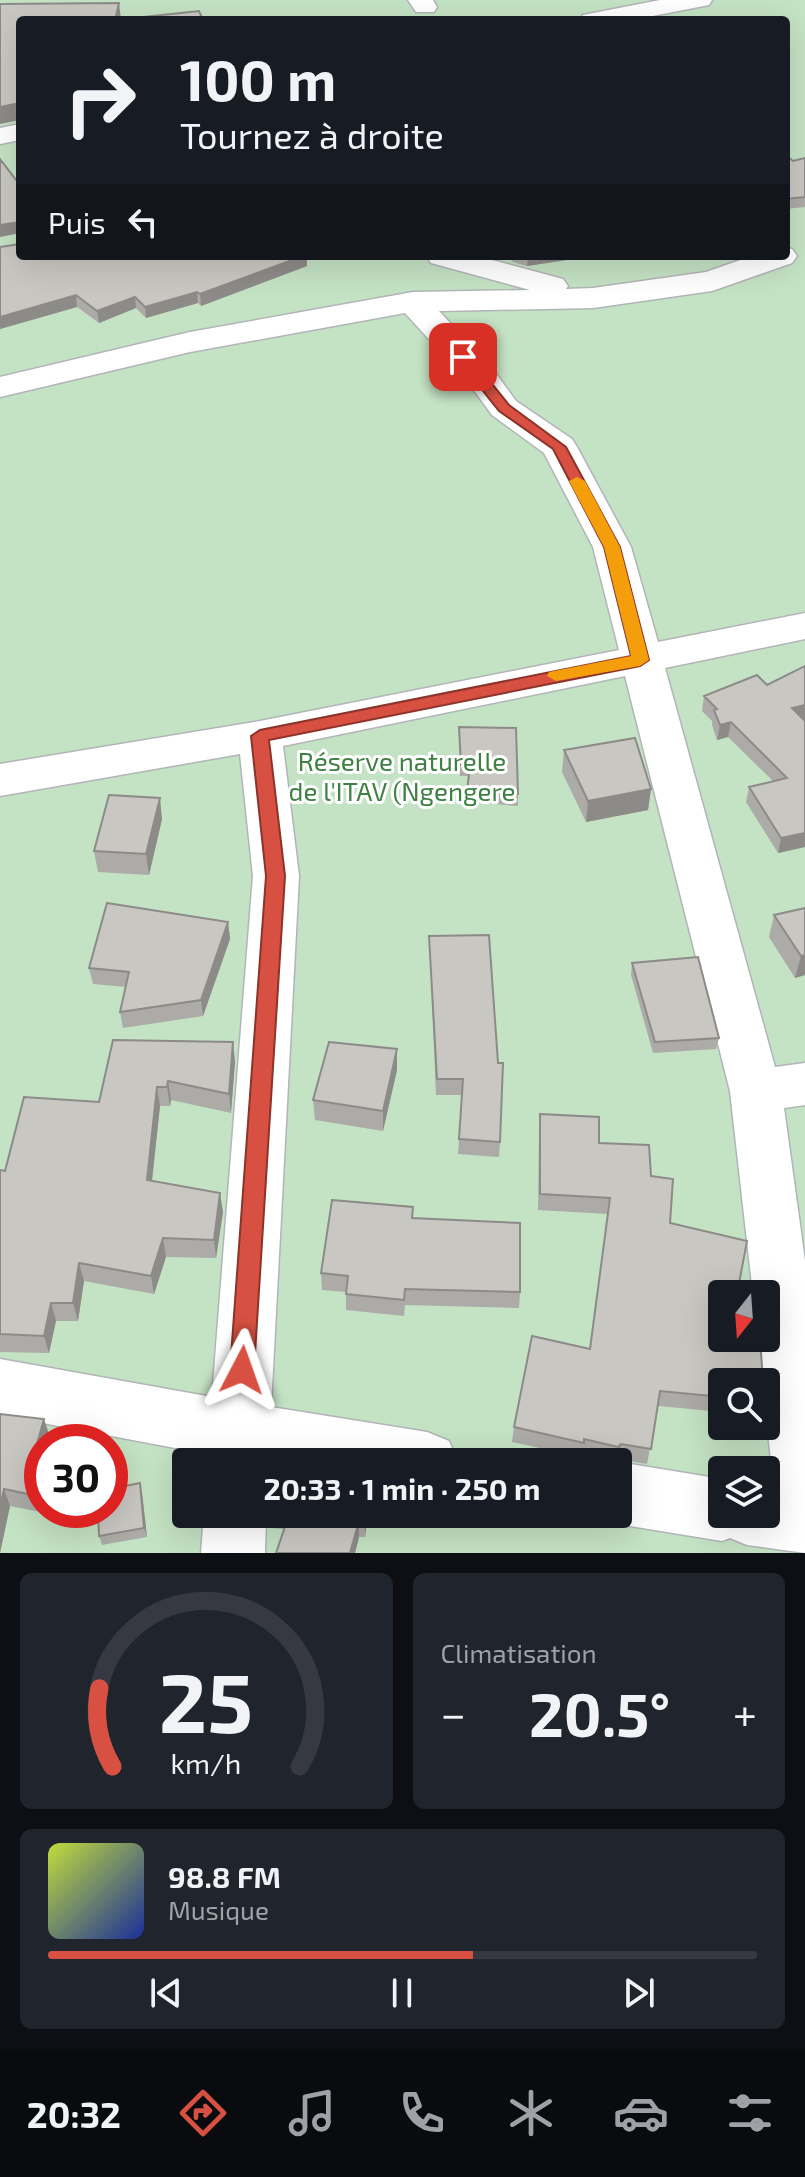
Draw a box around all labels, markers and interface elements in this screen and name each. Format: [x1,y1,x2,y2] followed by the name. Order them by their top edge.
[180,45,336,112] text: 100 m
[48,48,152,152] icon: right
[180,113,444,156] text: Tournez à droite
[121,200,165,244] icon: left
[48,204,105,240] text: Puis
[429,323,497,391] pin
[441,335,485,379] icon: arrive
[289,745,515,806] park label: Réserve naturelle de l'ITAV (Ngengere
[708,1280,780,1352] north arrow
[708,1280,780,1528] map controls
[200,1328,284,1412] position arrow
[708,1368,780,1440] button: search
[24,1424,128,1528] speed limit sign: 30
[708,1456,780,1528] button: layers
[263,1470,541,1506] text: 20:33 · 1 min · 250 m
[441,1637,597,1668] text: Climatisation
[159,1650,253,1750] text: 25
[529,1677,670,1749] text: 20.5°
[441,1686,466,1739] text: −
[733,1686,757,1739] text: +
[171,1745,242,1780] text: km/h
[168,1858,281,1894] text: 98.8 FM
[168,1894,269,1925] text: Musique
[144,1971,188,2015] icon: previous
[380,1971,424,2015] icon: pause
[617,1971,661,2015] icon: next
[175,2085,231,2141] icon: directions
[284,2085,340,2141] icon: music
[394,2085,450,2141] icon: phone
[503,2085,559,2141] icon: climate
[613,2085,669,2141] icon: car
[722,2085,778,2141] icon: filters
[27,2092,121,2135] text: 20:32

